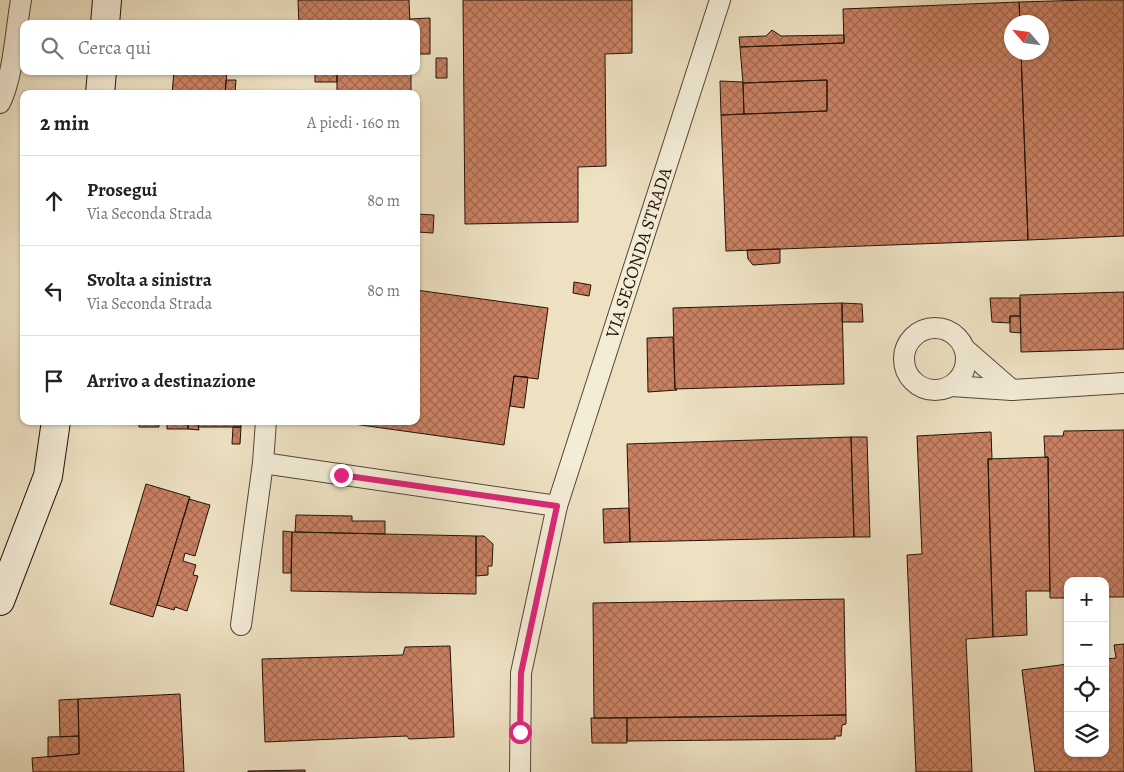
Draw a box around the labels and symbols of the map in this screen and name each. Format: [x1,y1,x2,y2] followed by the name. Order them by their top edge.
[1004,15,1049,60] north arrow
[600,164,677,342] street label: VIA SECONDA STRADA
[330,464,353,487] route end
[509,721,532,744] route start

